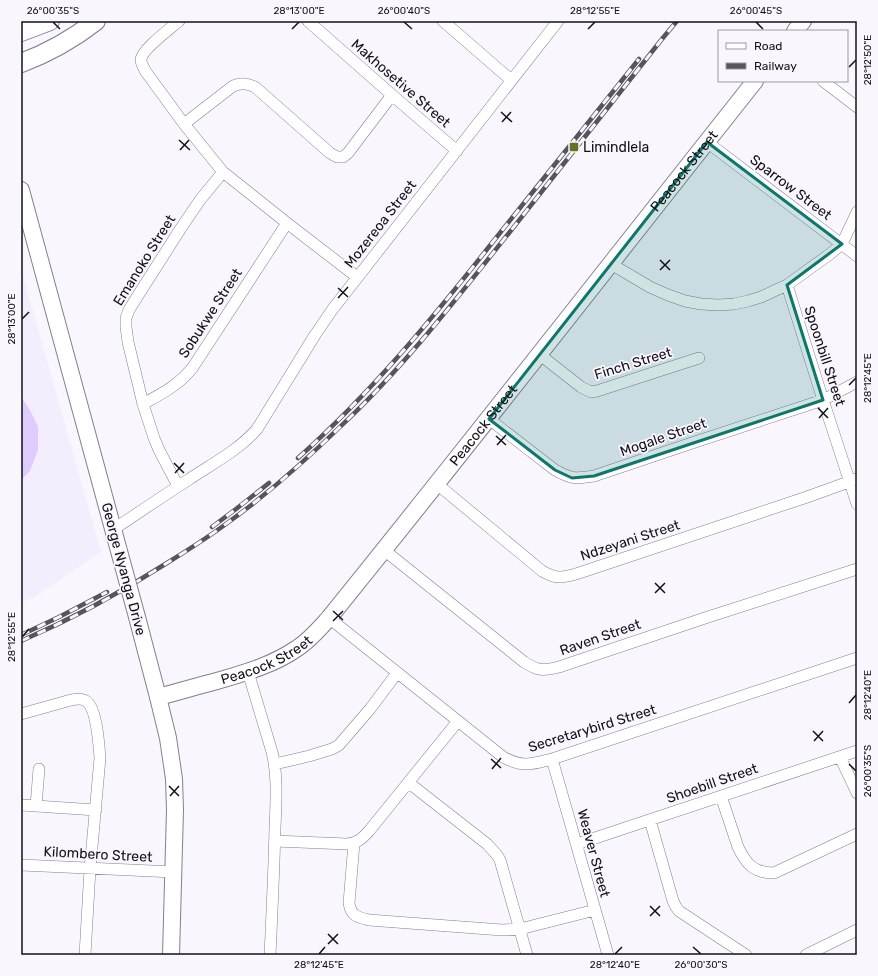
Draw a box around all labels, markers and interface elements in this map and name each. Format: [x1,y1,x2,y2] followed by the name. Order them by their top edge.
[27,5,79,17] text: 26°00'35"S
[273,5,325,17] text: 28°13'00"E
[378,5,430,17] text: 26°00'40"S
[570,5,620,17] text: 28°12'55"E
[730,5,782,17] text: 26°00'45"S
[718,30,848,82] legend
[862,35,874,85] text: 28°12'50"E
[348,36,454,131] street label: Makhosetive Street
[754,39,782,53] text: Road
[754,59,797,73] text: Railway
[647,127,722,215] street label: Peacock Street
[583,139,649,156] place label: Limindlela
[568,141,580,153] marker: Limindlela
[746,151,835,224] street label: Sparrow Street
[341,177,420,272] street label: Mozereoa Street
[110,211,179,309] street label: Emanoko Street
[175,265,246,361] street label: Sobukwe Street
[6,293,18,345] text: 28°13'00"E
[800,304,849,409] street label: Spoonbill Street
[592,343,674,383] street label: Finch Street
[862,353,874,403] text: 28°12'45"E
[446,381,521,470] street label: Peacock Street
[618,415,709,460] street label: Mogale Street
[98,501,149,638] street label: George Nyanga Drive
[578,516,683,565] street label: Ndzeyani Street
[6,612,18,662] text: 28°12'55"E
[557,616,643,659] street label: Raven Street
[219,632,316,688] street label: Peacock Street
[862,670,874,720] text: 28°12'40"E
[526,701,659,756] street label: Secretarybird Street
[862,745,874,797] text: 26°00'35"S
[664,760,761,807] street label: Shoebill Street
[574,807,614,900] street label: Weaver Street
[43,843,153,866] street label: Kilombero Street
[294,959,344,971] text: 28°12'45"E
[590,959,640,971] text: 28°12'40"E
[675,959,727,971] text: 26°00'30"S

